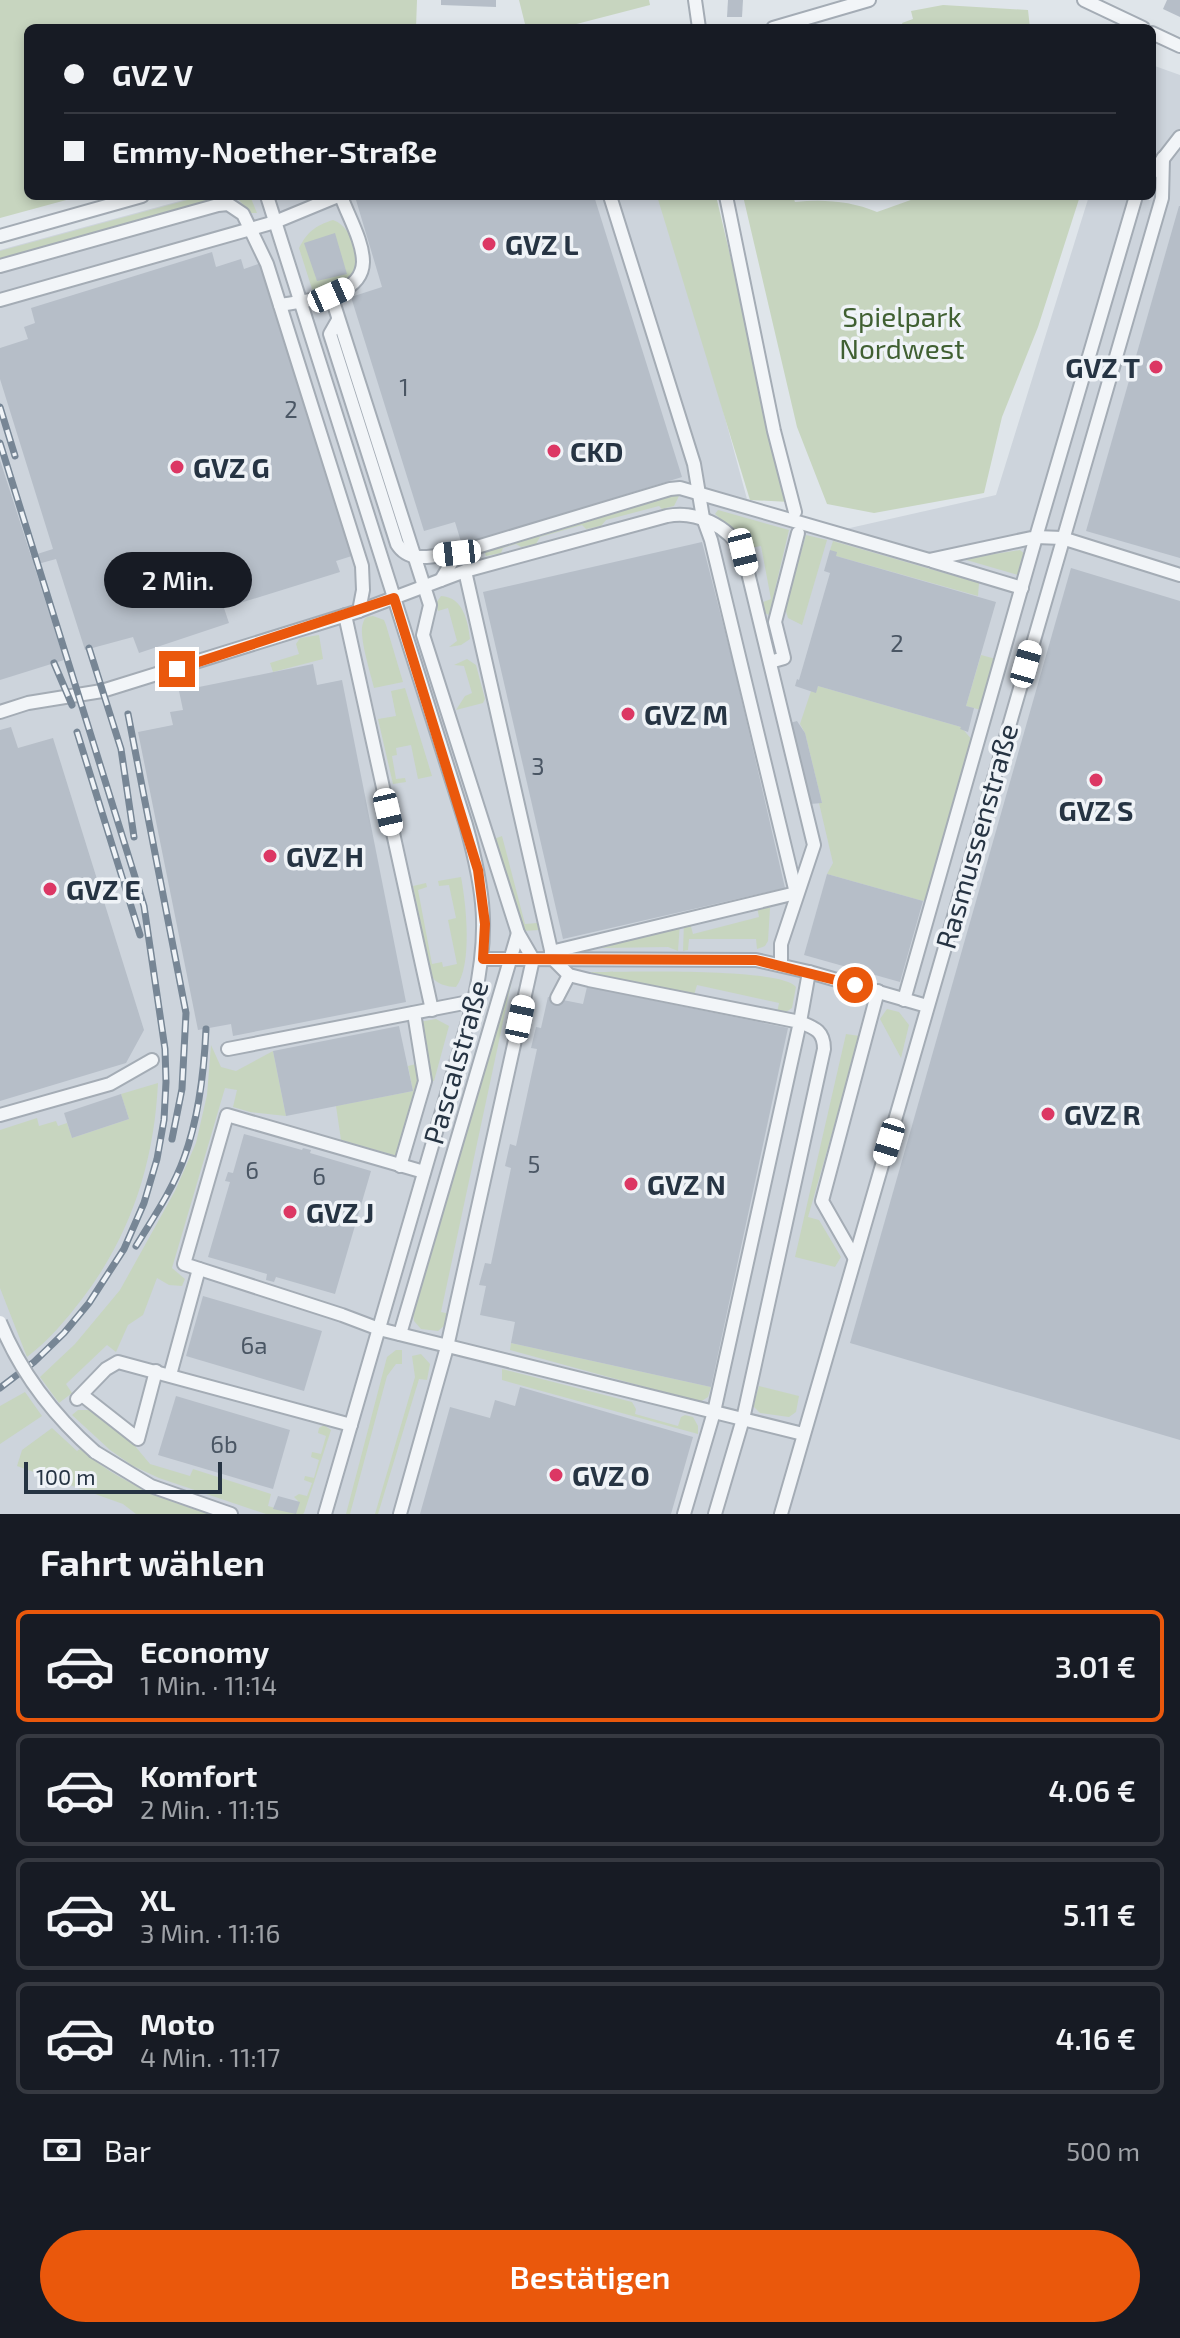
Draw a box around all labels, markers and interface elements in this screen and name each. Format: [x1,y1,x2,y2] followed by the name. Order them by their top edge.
[112,56,193,92] text: GVZ V
[112,133,437,169] text: Emmy-Noether-Straße
[505,227,578,261] place label: GVZ L
[480,235,498,253] marker: GVZ L
[304,274,358,316] car
[839,299,965,365] park label: Spielpark Nordwest
[1065,350,1140,384] place label: GVZ T
[1147,358,1165,376] marker: GVZ T
[399,372,409,401] house number: 1
[284,394,298,423] house number: 2
[570,434,623,468] place label: CKD
[545,442,563,460] marker: CKD
[193,450,270,484] place label: GVZ G
[168,458,186,476] marker: GVZ G
[726,526,760,578] car
[432,539,482,567] car
[103,553,251,609] callout: 2 Min.
[142,564,214,595] text: 2 Min.
[890,628,904,657] house number: 2
[1008,638,1044,690] car
[159,651,195,687] route end
[644,697,728,731] place label: GVZ M
[619,705,637,723] marker: GVZ M
[928,720,1024,952] street label: Rasmussenstraße
[531,751,545,780] house number: 3
[1087,771,1105,789] marker: GVZ S
[371,786,405,838] car
[1059,793,1133,827] place label: GVZ S
[286,839,364,873] place label: GVZ H
[261,847,279,865] marker: GVZ H
[66,872,141,906] place label: GVZ E
[41,880,59,898] marker: GVZ E
[837,967,873,1003] route start
[415,976,495,1148] street label: Pascalstraße
[503,993,537,1045] car
[1064,1097,1141,1131] place label: GVZ R
[1039,1105,1057,1123] marker: GVZ R
[871,1116,907,1168] car
[528,1149,540,1178] house number: 5
[245,1155,259,1184] house number: 6
[312,1161,326,1190] house number: 6
[647,1167,726,1201] place label: GVZ N
[622,1175,640,1193] marker: GVZ N
[306,1195,374,1229] place label: GVZ J
[281,1203,299,1221] marker: GVZ J
[241,1330,267,1359] house number: 6a
[210,1429,238,1458] house number: 6b
[24,1458,222,1494] scale bar
[572,1458,650,1492] place label: GVZ O
[36,1463,95,1489] text: 100 m
[547,1466,565,1484] marker: GVZ O
[40,1540,265,1583] text: Fahrt wählen
[44,1630,116,1702] icon: car
[140,1633,269,1669] text: Economy
[1055,1648,1136,1684] text: 3.01 €
[140,1669,277,1700] text: 1 Min. · 11:14
[44,1754,116,1826] icon: car
[140,1757,257,1793] text: Komfort
[1048,1772,1136,1808] text: 4.06 €
[140,1793,280,1824] text: 2 Min. · 11:15
[44,1878,116,1950] icon: car
[140,1881,175,1917] text: XL
[1063,1896,1136,1932] text: 5.11 €
[140,1917,280,1948] text: 3 Min. · 11:16
[44,2002,116,2074] icon: car
[140,2005,215,2041] text: Moto
[1056,2020,1136,2056] text: 4.16 €
[140,2041,280,2072] text: 4 Min. · 11:17
[40,2128,84,2172] icon: cash
[104,2132,151,2168] text: Bar
[1066,2135,1140,2166] text: 500 m
[40,2230,1140,2322] button: Bestätigen

